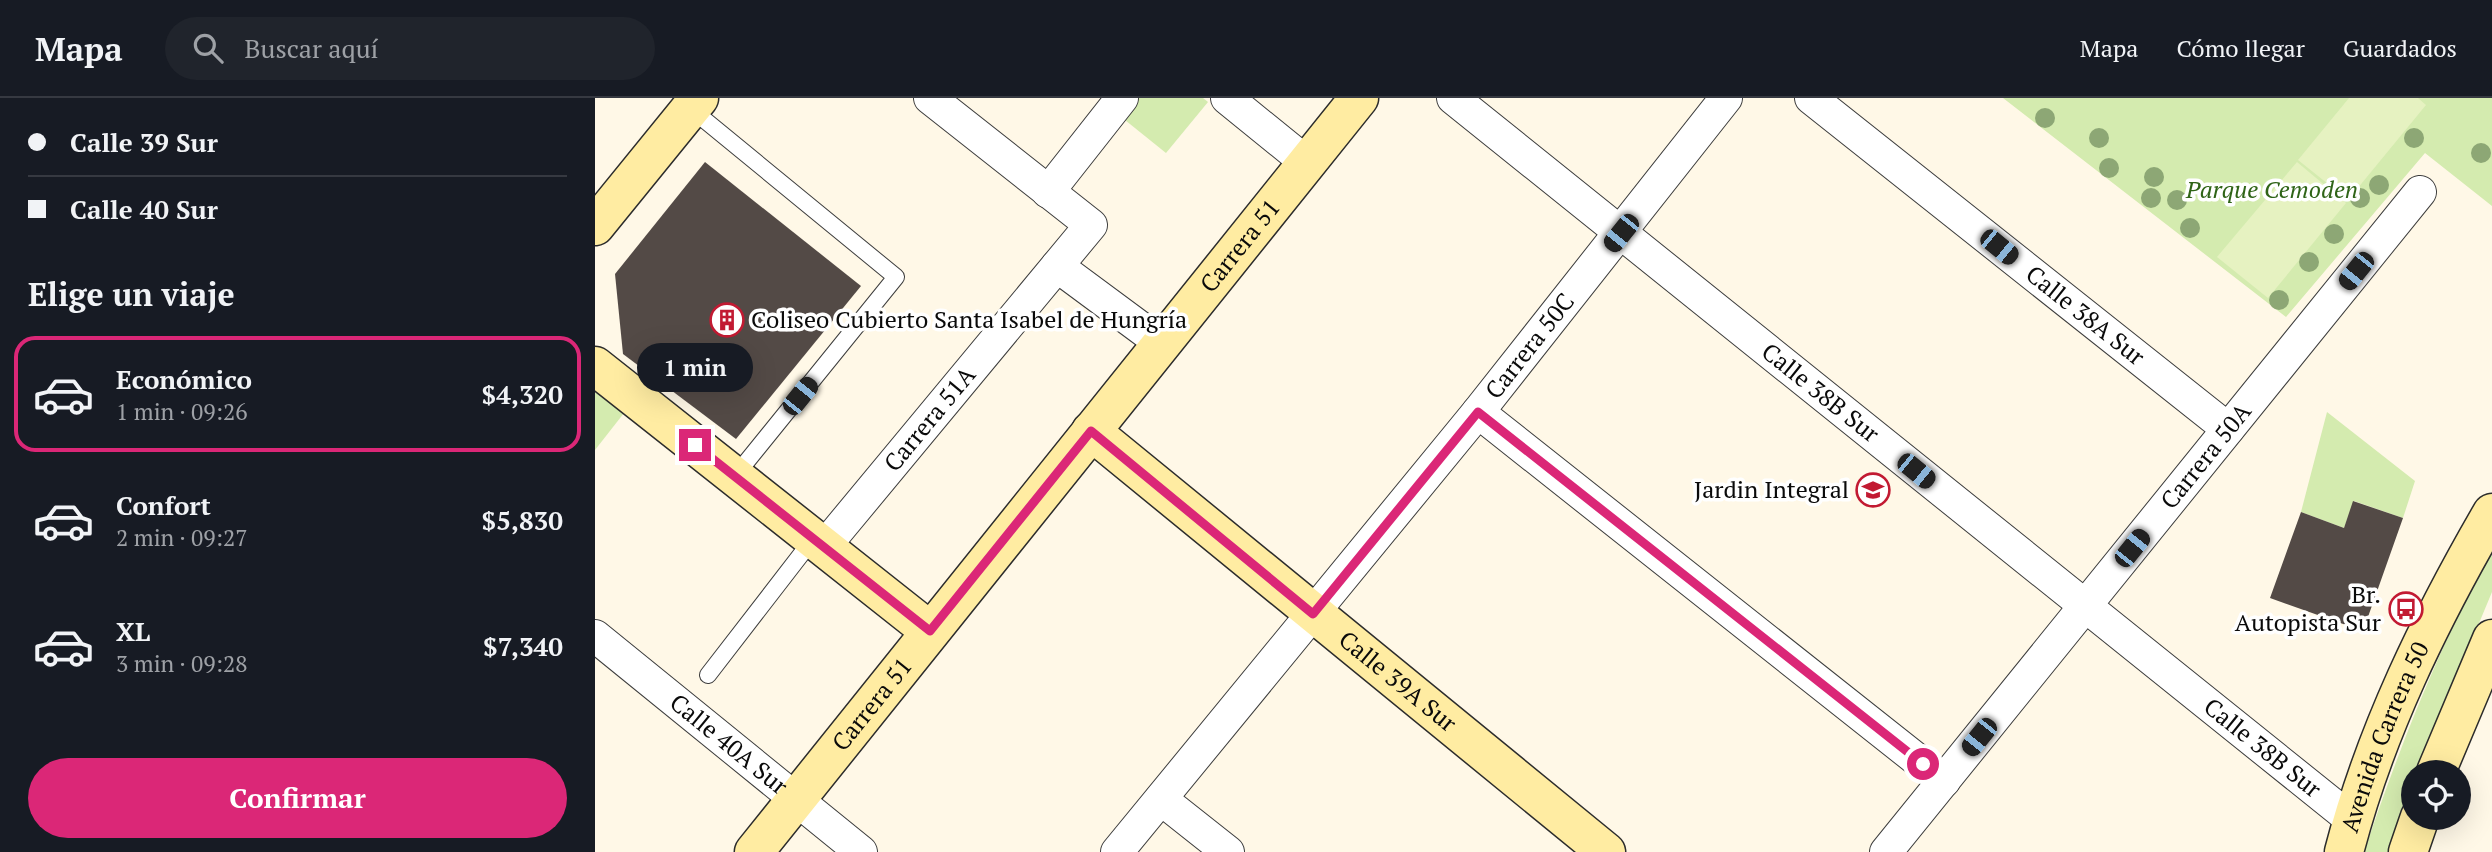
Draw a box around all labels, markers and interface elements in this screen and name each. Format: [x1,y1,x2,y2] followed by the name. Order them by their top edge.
[165,17,655,80] search box
[35,27,123,70] text: Mapa
[189,29,227,67] icon: search
[245,31,378,65] text: Buscar aquí
[2080,32,2138,64] text: Mapa
[2176,32,2305,64] text: Cómo llegar
[2343,32,2457,64] text: Guardados
[70,125,218,159] text: Calle 39 Sur
[2185,173,2358,205] park label: Parque Cemoden
[70,192,218,226] text: Calle 40 Sur
[1192,192,1287,299] street label: Carrera 51
[1600,210,1643,256] car
[1977,226,2022,268] car
[2335,248,2378,294] car
[2020,258,2152,372] street label: Calle 38A Sur
[28,273,235,315] text: Elige un viaje
[1477,286,1581,405] street label: Carrera 50C
[708,301,746,339] building icon: Coliseo Cubierto Santa Isabel de Hungría
[751,303,1187,335] place label: Coliseo Cubierto Santa Isabel de Hungría
[1755,335,1887,450] street label: Calle 38B Sur
[637,344,753,392] callout: 1 min
[664,352,726,383] text: 1 min
[876,359,983,478] street label: Carrera 51A
[116,362,252,396] text: Económico
[32,363,95,426] icon: car
[779,373,822,419] car
[482,377,563,411] text: $4,320
[116,396,248,427] text: 1 min · 09:26
[2153,396,2258,515] street label: Carrera 50A
[679,429,711,461] route end
[1894,450,1939,492] car
[1854,471,1892,509] school or university icon: Jardin Integral
[1694,473,1849,505] place label: Jardin Integral
[116,488,211,522] text: Confort
[32,489,95,552] icon: car
[482,503,563,537] text: $5,830
[116,522,248,553] text: 2 min · 09:27
[2111,525,2154,571] car
[2235,578,2382,638] place label: Br. Autopista Sur
[2387,590,2425,628] bus stop icon: Br. Autopista Sur
[116,614,150,648] text: XL
[32,615,95,678] icon: car
[1333,623,1464,739] street label: Calle 39A Sur
[483,629,563,663] text: $7,340
[2333,636,2436,836] street label: Avenida Carrera 50
[116,648,248,679] text: 3 min · 09:28
[824,651,919,757] street label: Carrera 51
[663,686,795,802] street label: Calle 40A Sur
[2198,690,2329,805] street label: Calle 38B Sur
[1958,714,2001,760] car
[1907,748,1939,780] route start
[28,758,567,838] button: Confirmar
[2401,760,2471,830] map controls
[2401,760,2471,830] button: locate

